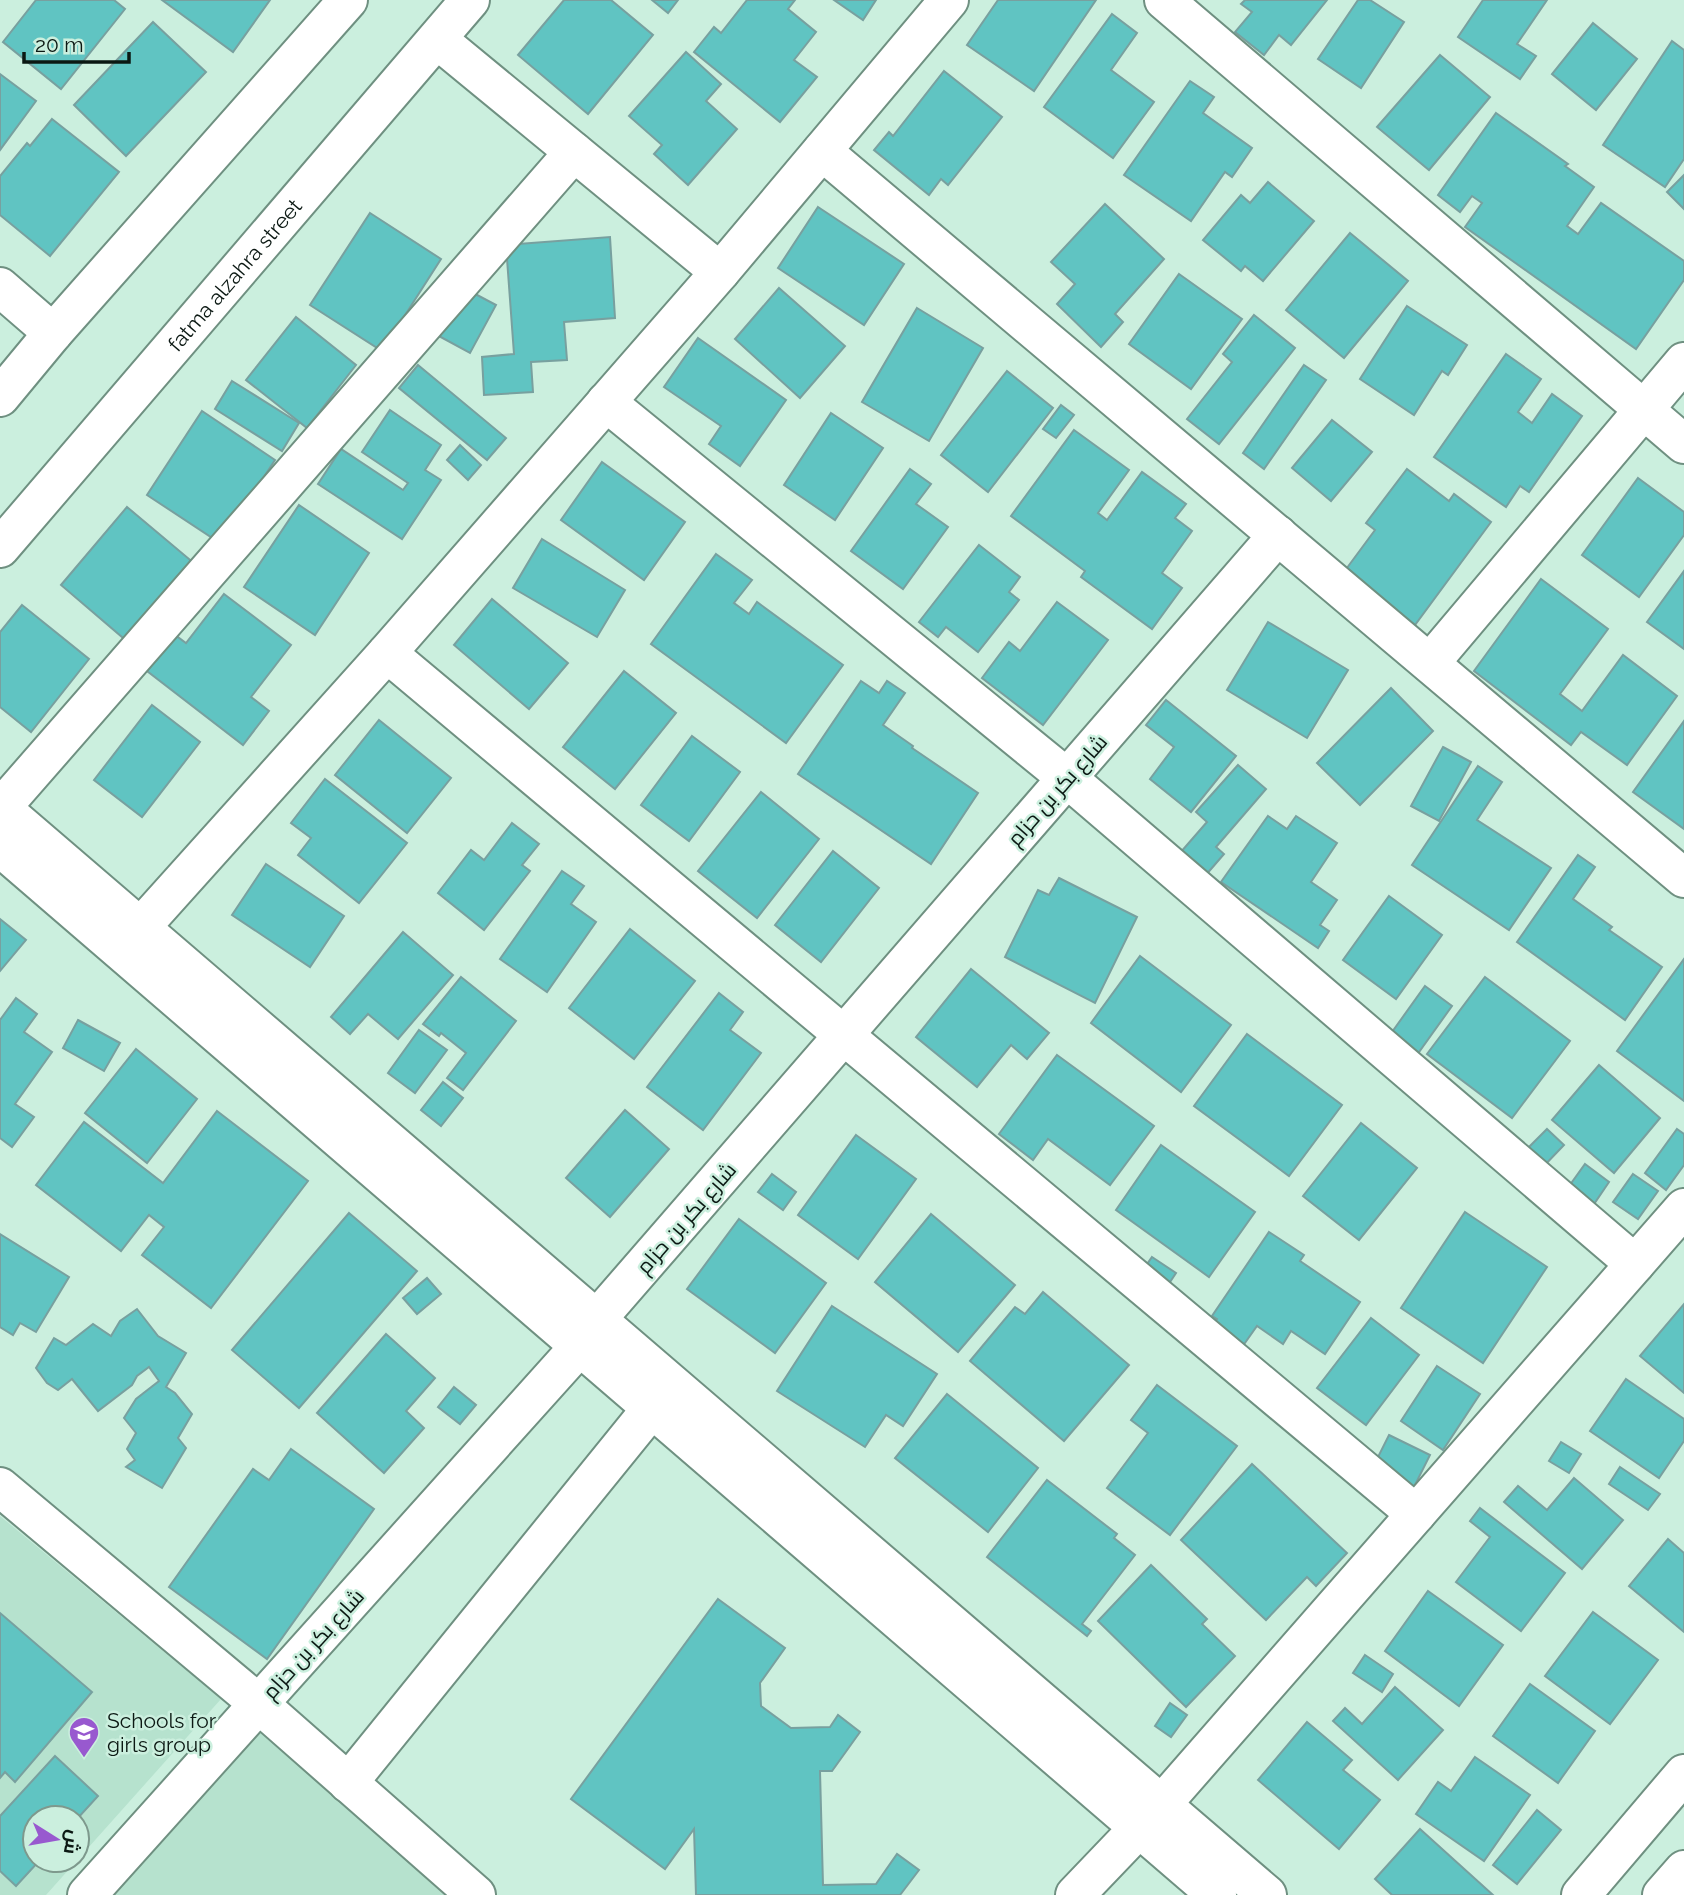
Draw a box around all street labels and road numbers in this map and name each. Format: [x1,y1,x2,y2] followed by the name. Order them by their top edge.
[162,193,307,356] street label: fatma alzahra street
[1002,729,1114,852] street label: شارع بكر بن حزام
[631,1157,743,1280] street label: شارع بكر بن حزام
[257,1584,370,1706] street label: شارع بكر بن حزام

